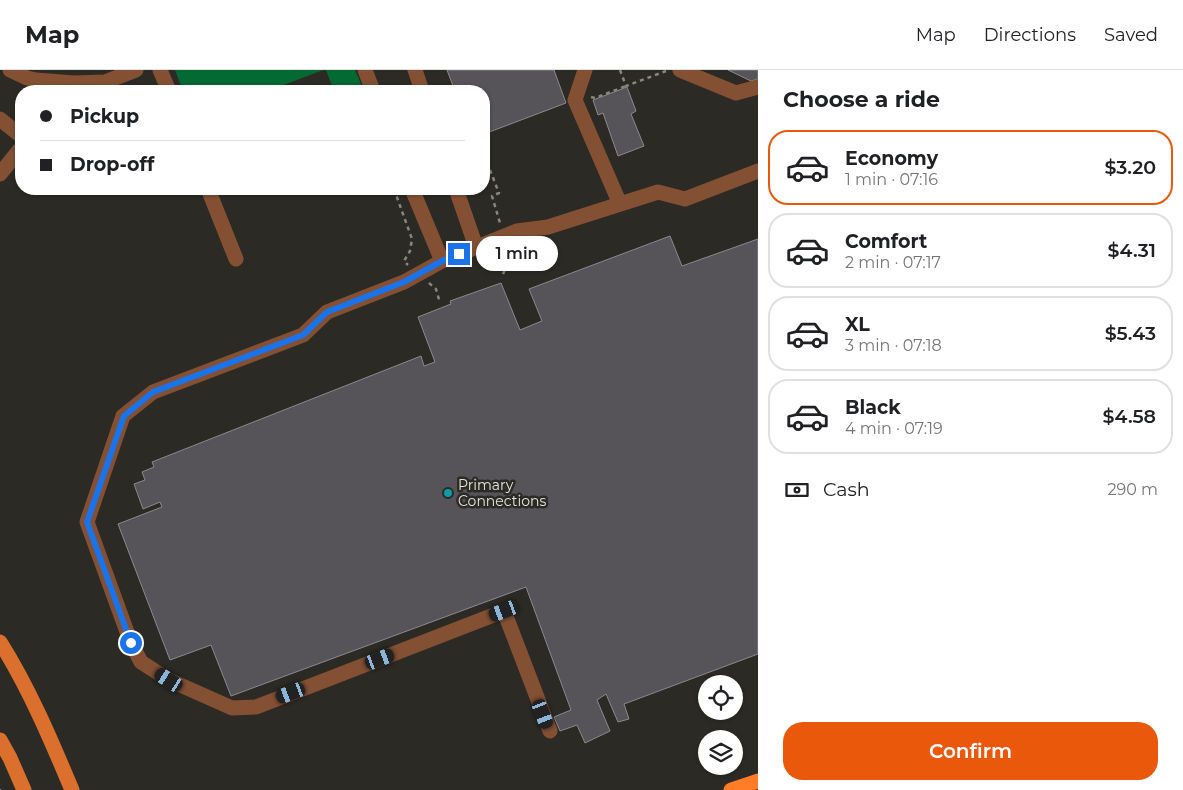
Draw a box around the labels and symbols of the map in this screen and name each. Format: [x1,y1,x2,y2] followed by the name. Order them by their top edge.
[476,236,559,272] callout: 1 min
[448,243,470,265] route end
[458,476,546,510] place label: Primary Connections
[442,487,454,499] marker: Primary Connections
[487,599,520,623] car
[120,632,142,654] route start
[363,647,396,671] car
[152,666,185,694] car
[274,681,307,705] car
[530,697,555,731] car

